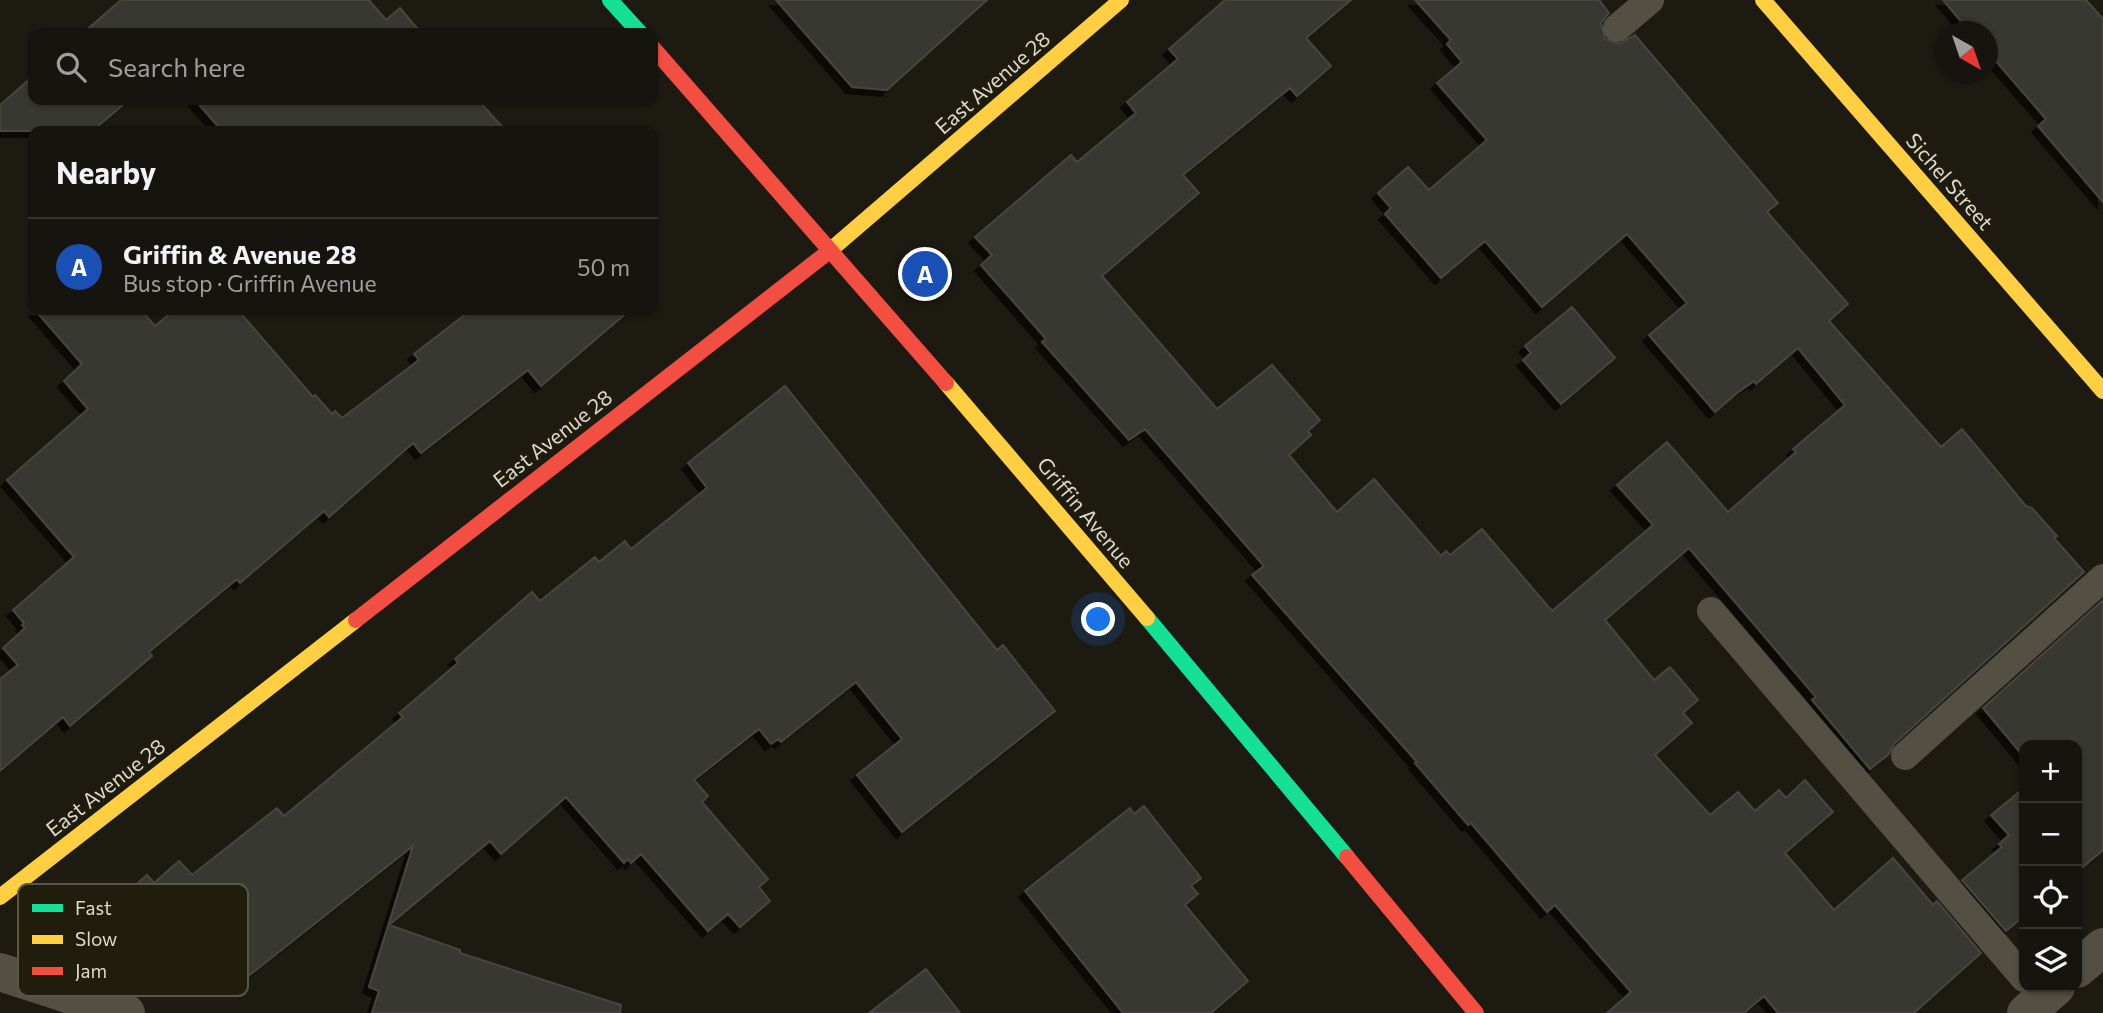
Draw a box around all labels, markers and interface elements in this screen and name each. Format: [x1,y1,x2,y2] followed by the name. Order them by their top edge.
[1935,21,1998,84] north arrow
[929,25,1055,139] street label: East Avenue 28
[28,28,658,105] search box
[52,48,90,86] icon: search
[108,51,246,82] text: Search here
[1901,128,1999,234] street label: Sichel Street
[56,153,156,190] text: Nearby
[123,238,357,269] text: Griffin & Avenue 28
[902,248,948,300] pin: A
[71,253,87,281] text: A
[577,253,630,281] text: 50 m
[123,269,377,297] text: Bus stop · Griffin Avenue
[488,384,616,492] street label: East Avenue 28
[1033,452,1140,572] street label: Griffin Avenue
[1081,602,1115,636] your location
[41,733,169,841] street label: East Avenue 28
[2019,740,2082,992] map controls
[2019,740,2082,803] button: +
[2019,803,2082,866] button: −
[2019,866,2082,929] button: locate
[18,884,248,996] legend
[75,896,112,919] text: Fast
[75,927,117,950] text: Slow
[2019,929,2082,992] button: layers
[75,959,107,982] text: Jam

